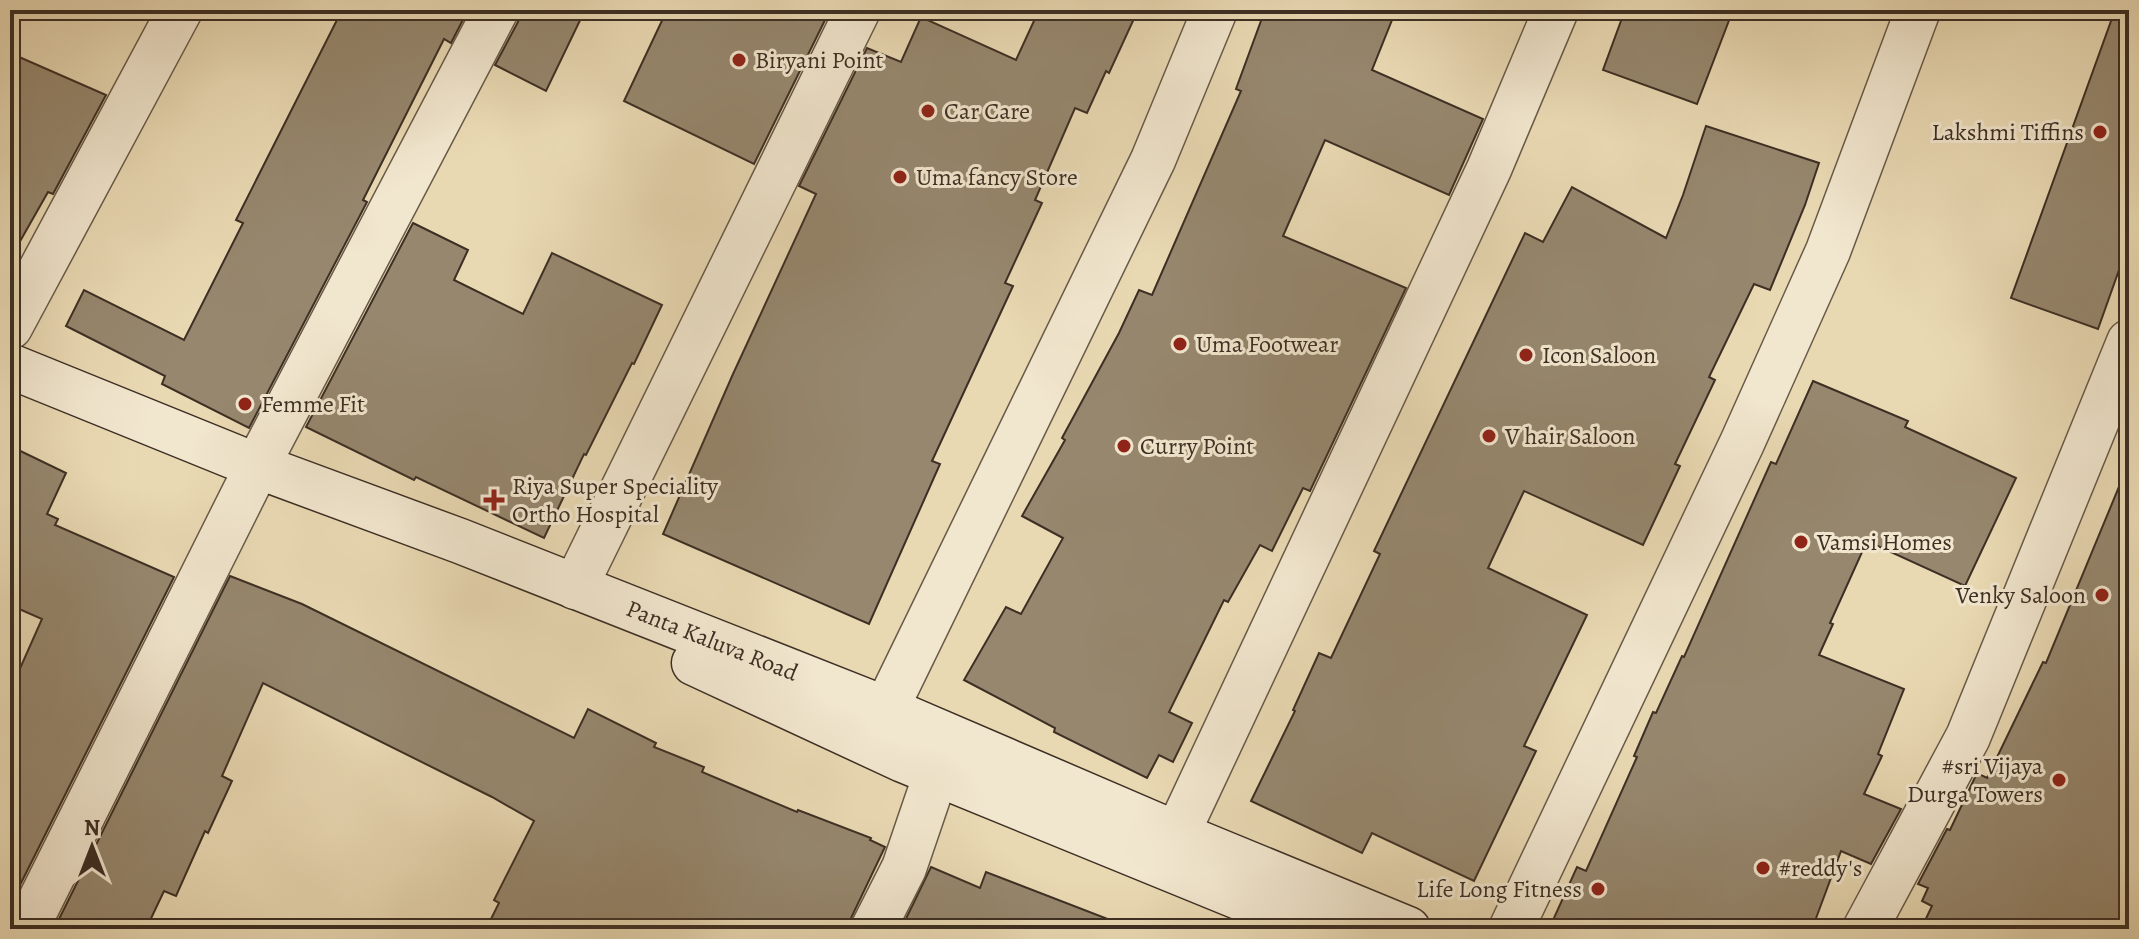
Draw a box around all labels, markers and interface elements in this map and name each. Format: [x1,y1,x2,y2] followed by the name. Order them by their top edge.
[755,44,884,76] place label: Biryani Point
[730,51,748,69] marker: Biryani Point
[944,95,1030,127] place label: Car Care
[919,102,937,120] marker: Car Care
[1932,116,2084,148] place label: Lakshmi Tiffins
[2091,123,2109,141] marker: Lakshmi Tiffins
[916,161,1078,193] place label: Uma fancy Store
[891,168,909,186] marker: Uma fancy Store
[1196,328,1338,360] place label: Uma Footwear
[1171,335,1189,353] marker: Uma Footwear
[1542,339,1656,371] place label: Icon Saloon
[1517,346,1535,364] marker: Icon Saloon
[261,388,365,420] place label: Femme Fit
[236,395,254,413] marker: Femme Fit
[1504,420,1635,452] place label: V hair Saloon
[1480,427,1498,445] marker: V hair Saloon
[1140,430,1254,462] place label: Curry Point
[1115,437,1133,455] marker: Curry Point
[512,470,718,530] place label: Riya Super Speciality Ortho Hospital
[483,489,505,511] marker: Riya Super Speciality Ortho Hospital
[1816,526,1952,558] place label: Vamsi Homes
[1792,533,1810,551] marker: Vamsi Homes
[1955,579,2086,611] place label: Venky Saloon
[2093,586,2111,604] marker: Venky Saloon
[622,592,803,689] street label: Panta Kaluva Road
[1907,750,2044,810] place label: #sri Vijaya Durga Towers
[2050,771,2068,789] marker: #sri Vijaya Durga Towers
[52,807,132,887] north arrow
[84,813,100,843] text: N
[1779,852,1862,884] place label: #reddy's
[1754,859,1772,877] marker: #reddy's
[1416,873,1582,905] place label: Life Long Fitness
[1589,880,1607,898] marker: Life Long Fitness

